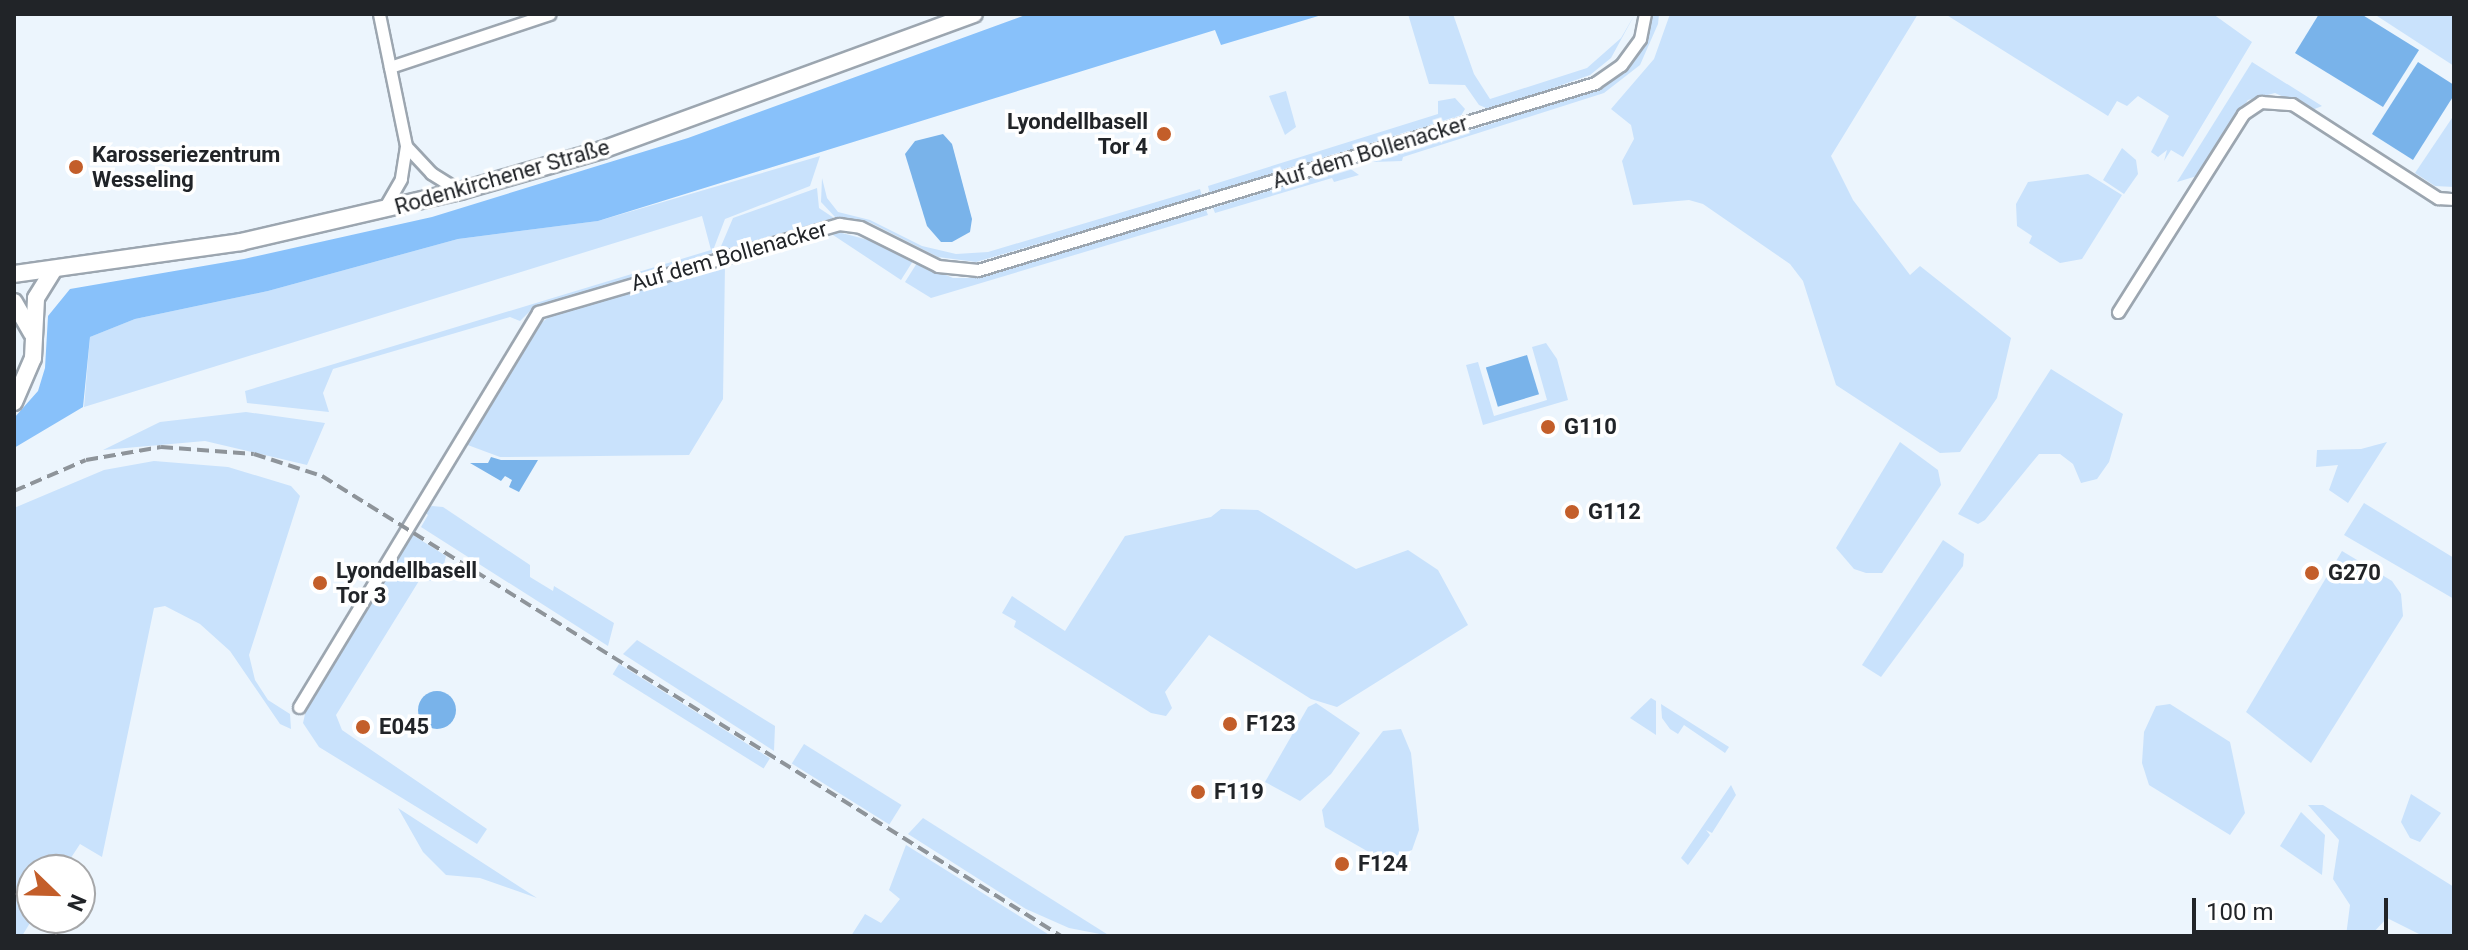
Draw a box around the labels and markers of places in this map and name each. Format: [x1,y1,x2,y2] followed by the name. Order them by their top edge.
[1007,108,1148,160] place label: Lyondellbasell Tor 4
[1155,125,1173,143] marker: Lyondellbasell Tor 4
[92,141,280,192] place label: Karosseriezentrum Wesseling
[67,158,85,176] marker: Karosseriezentrum Wesseling
[1564,414,1617,440] place label: G110
[1539,418,1557,436] marker: G110
[1588,499,1641,525] place label: G112
[1563,503,1581,521] marker: G112
[336,557,477,608] place label: Lyondellbasell Tor 3
[2328,560,2381,586] place label: G270
[2303,564,2321,582] marker: G270
[311,574,329,592] marker: Lyondellbasell Tor 3
[1246,711,1296,737] place label: F123
[379,714,429,740] place label: E045
[1221,715,1239,733] marker: F123
[354,718,372,736] marker: E045
[1214,779,1264,805] place label: F119
[1189,783,1207,801] marker: F119
[1358,851,1408,877] place label: F124
[1333,855,1351,873] marker: F124

